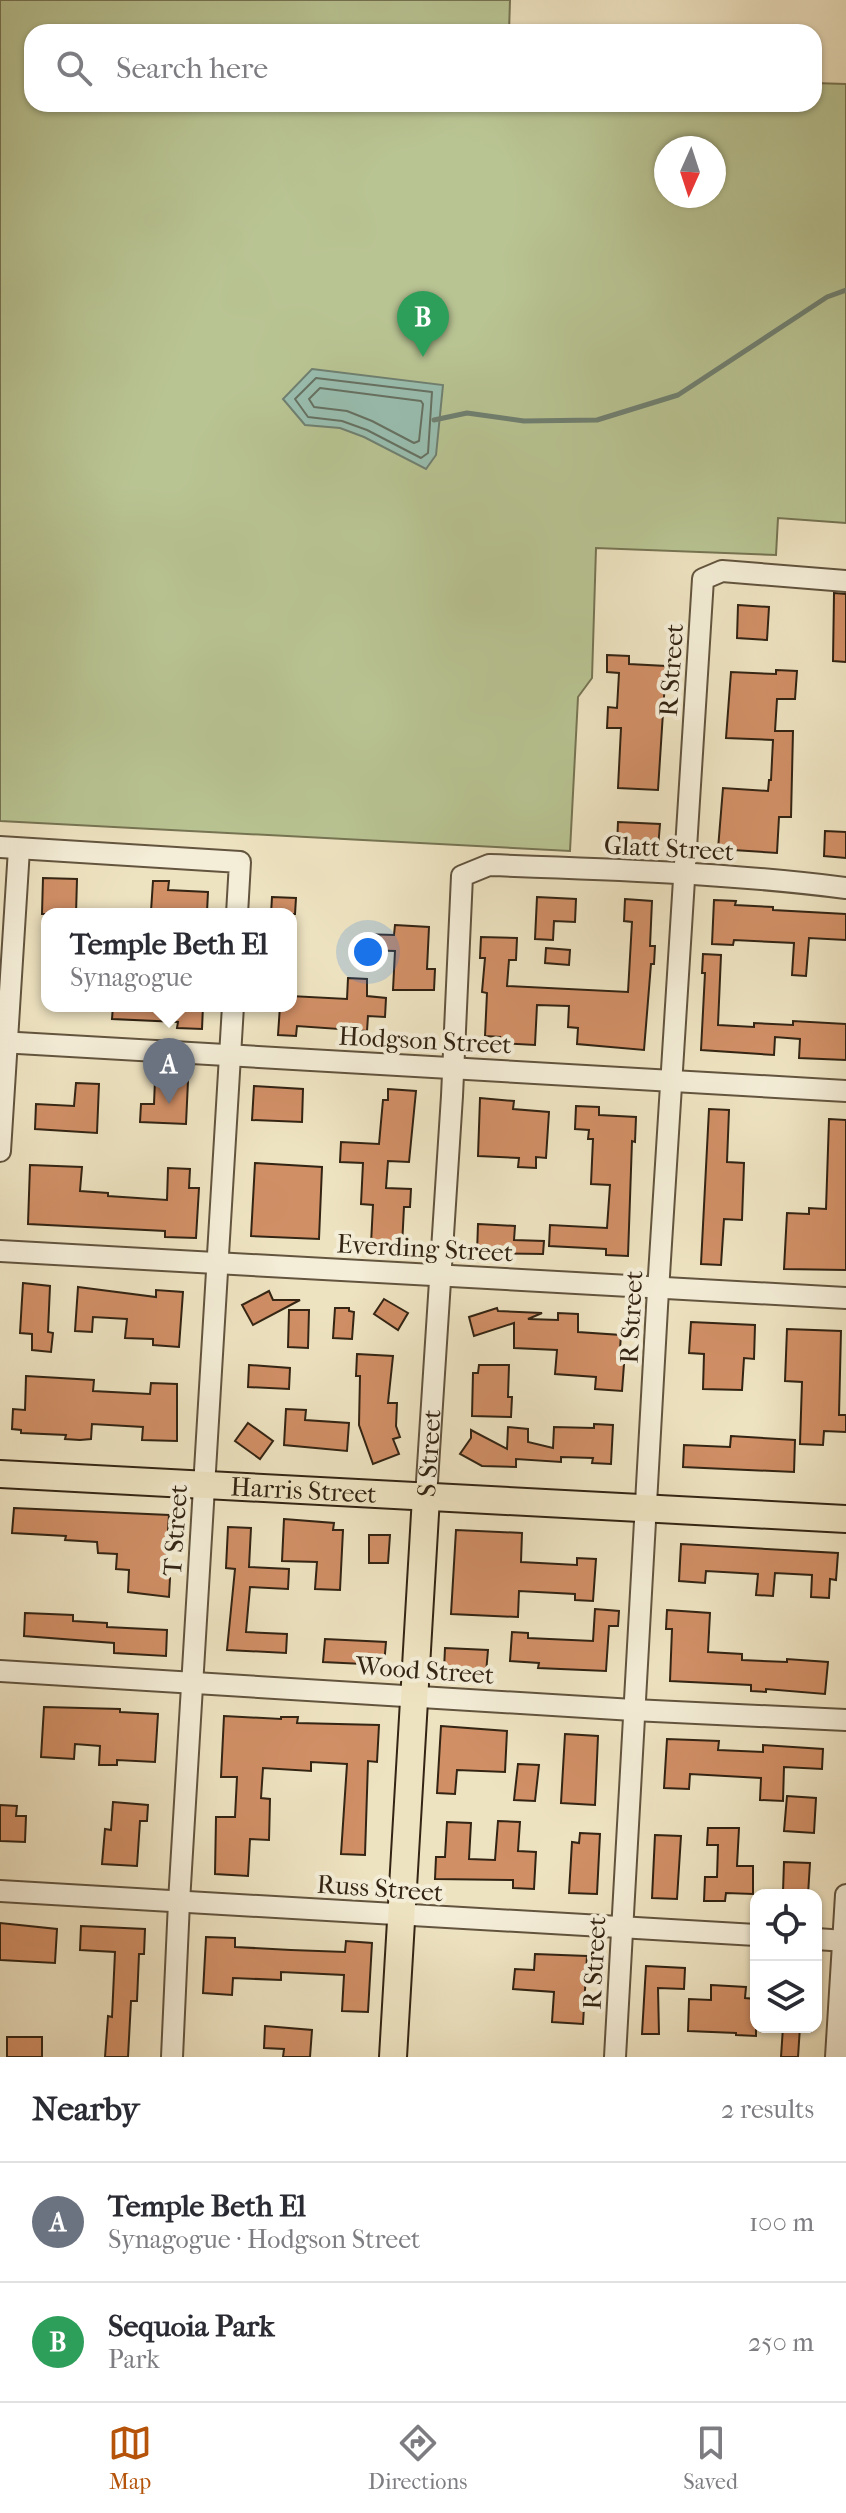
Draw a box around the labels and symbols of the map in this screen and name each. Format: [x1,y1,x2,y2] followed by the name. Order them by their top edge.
[654,136,726,208] north arrow
[397,291,449,357] pin: B
[653,622,690,718] street label: R Street
[603,830,736,867] street label: Glatt Street
[348,932,388,972] your location
[338,1020,513,1061] street label: Hodgson Street
[143,1038,195,1104] pin: A
[336,1228,515,1269] street label: Everding Street
[614,1269,649,1364] street label: R Street
[411,1408,448,1498] street label: S Street
[230,1471,378,1510] street label: Harris Street
[157,1482,194,1577] street label: T Street
[354,1650,496,1691] street label: Wood Street
[316,1869,445,1908] street label: Russ Street
[577,1915,612,2010] street label: R Street

